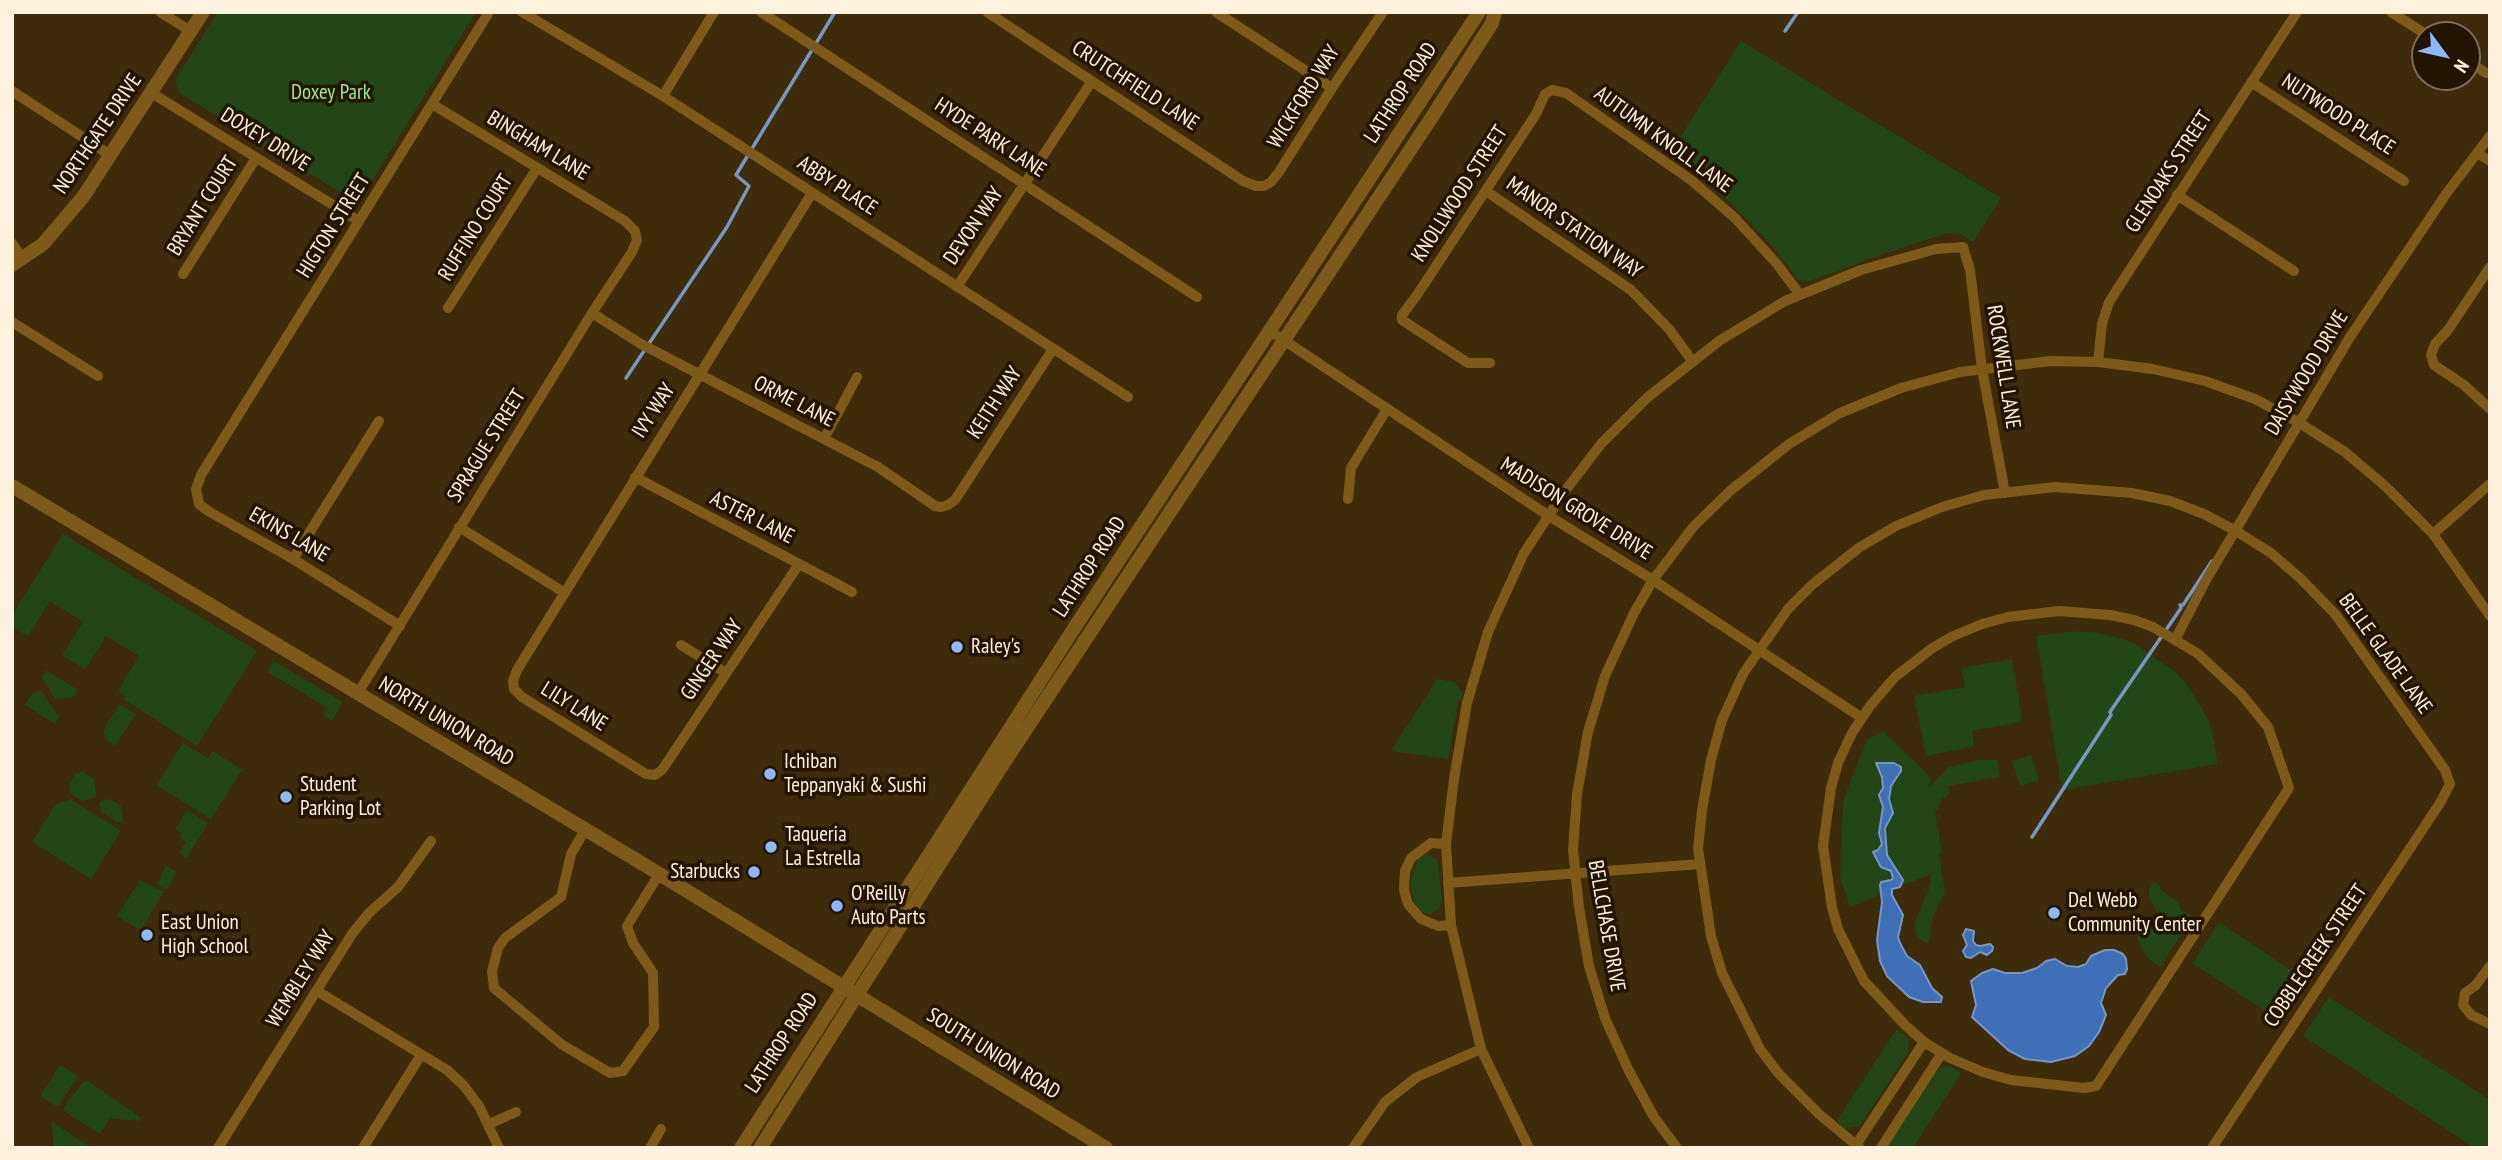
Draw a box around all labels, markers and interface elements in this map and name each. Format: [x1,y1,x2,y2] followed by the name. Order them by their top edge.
[2411,21,2481,91] north arrow
[1067,36,1203,136] street label: CRUTCHFIELD LANE
[1359,38,1443,148] street label: LATHROP ROAD
[1262,41,1346,153] street label: WICKFORD WAY
[2449,56,2475,77] text: N
[49,69,147,199] street label: NORTHGATE DRIVE
[2277,69,2399,161] street label: NUTWOOD PLACE
[291,80,371,106] park label: Doxey Park
[1589,81,1737,199] street label: AUTUMN KNOLL LANE
[930,93,1050,183] street label: HYDE PARK LANE
[216,103,314,177] street label: DOXEY DRIVE
[482,106,594,186] street label: BINGHAM LANE
[2120,106,2218,238] street label: GLENOAKS STREET
[1407,121,1513,267] street label: KNOLLWOOD STREET
[792,151,882,221] street label: ABBY PLACE
[162,152,244,260] street label: BRYANT COURT
[292,169,376,283] street label: HIGTON STREET
[433,170,519,286] street label: RUFFINO COURT
[1501,172,1647,284] street label: MANOR STATION WAY
[939,182,1009,270] street label: DEVON WAY
[1981,303,2025,431] street label: ROCKWELL LANE
[2260,306,2354,440] street label: DAISYWOOD DRIVE
[962,362,1028,444] street label: KEITH WAY
[749,371,839,433] street label: ORME LANE
[627,379,681,443] street label: IVY WAY
[442,385,532,507] street label: SPRAGUE STREET
[1495,452,1657,566] street label: MADISON GROVE DRIVE
[706,486,798,550] street label: ASTER LANE
[245,502,333,568] street label: EKINS LANE
[1048,512,1132,622] street label: LATHROP ROAD
[2333,589,2437,719] street label: BELLE GLADE LANE
[676,615,748,705] street label: GINGER WAY
[971,634,1020,660] place label: Raley's
[949,639,965,655] marker: Raley's
[374,672,518,772] street label: NORTH UNION ROAD
[536,677,612,737] street label: LILY LANE
[784,749,926,799] place label: Ichiban Teppanyaki & Sushi
[762,766,778,782] marker: Ichiban Teppanyaki & Sushi
[300,772,381,822] place label: Student Parking Lot
[278,789,294,805] marker: Student Parking Lot
[785,822,861,872] place label: Taqueria La Estrella
[763,839,779,855] marker: Taqueria La Estrella
[1582,858,1630,994] street label: BELLCHASE DRIVE
[670,859,740,885] place label: Starbucks
[746,864,762,880] marker: Starbucks
[2259,880,2373,1032] street label: COBBLECREEK STREET
[851,881,926,931] place label: O'Reilly Auto Parts
[2068,888,2201,938] place label: Del Webb Community Center
[829,898,845,914] marker: O'Reilly Auto Parts
[2046,905,2062,921] marker: Del Webb Community Center
[161,910,248,960] place label: East Union High School
[261,926,341,1032] street label: WEMBLEY WAY
[139,927,155,943] marker: East Union High School
[740,988,824,1098] street label: LATHROP ROAD
[922,1003,1064,1105] street label: SOUTH UNION ROAD

